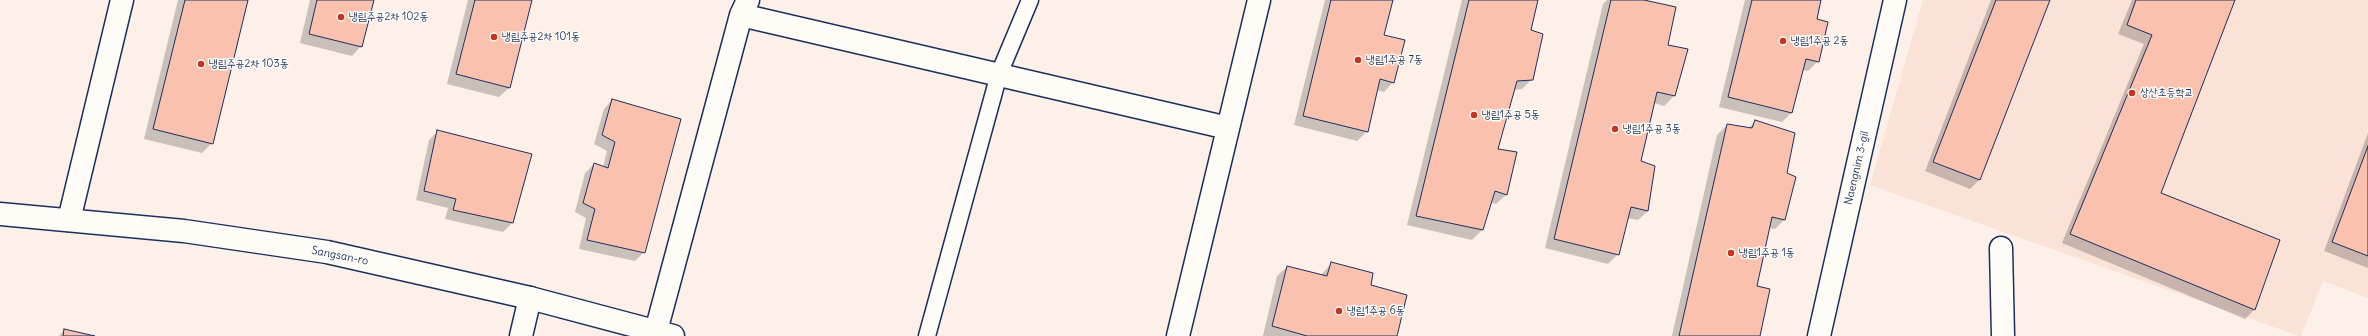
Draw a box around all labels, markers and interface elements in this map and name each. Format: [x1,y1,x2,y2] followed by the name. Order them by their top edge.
[349,10,428,24] place label: 냉림주공2차 102동
[336,12,346,22] marker: 냉림주공2차 102동
[502,30,580,44] place label: 냉림주공2차 101동
[489,32,499,42] marker: 냉림주공2차 101동
[1791,34,1848,48] place label: 냉림1주공 2동
[1778,36,1788,46] marker: 냉림1주공 2동
[1366,53,1423,67] place label: 냉림1주공 7동
[1353,55,1363,65] marker: 냉림1주공 7동
[209,57,289,71] place label: 냉림주공2차 103동
[196,59,206,69] marker: 냉림주공2차 103동
[2140,86,2193,100] place label: 상산초등학교
[2127,88,2137,98] marker: 상산초등학교
[1482,108,1540,122] place label: 냉림1주공 5동
[1469,110,1479,120] marker: 냉림1주공 5동
[1623,122,1680,136] place label: 냉림1주공 3동
[1610,124,1620,134] marker: 냉림1주공 3동
[1842,130,1872,206] street label: Naengnim 3-gil
[310,244,370,268] street label: Sangsan-ro
[1739,246,1795,260] place label: 냉림1주공 1동
[1726,248,1736,258] marker: 냉림1주공 1동
[1347,304,1405,318] place label: 냉림1주공 6동
[1334,306,1344,316] marker: 냉림1주공 6동

